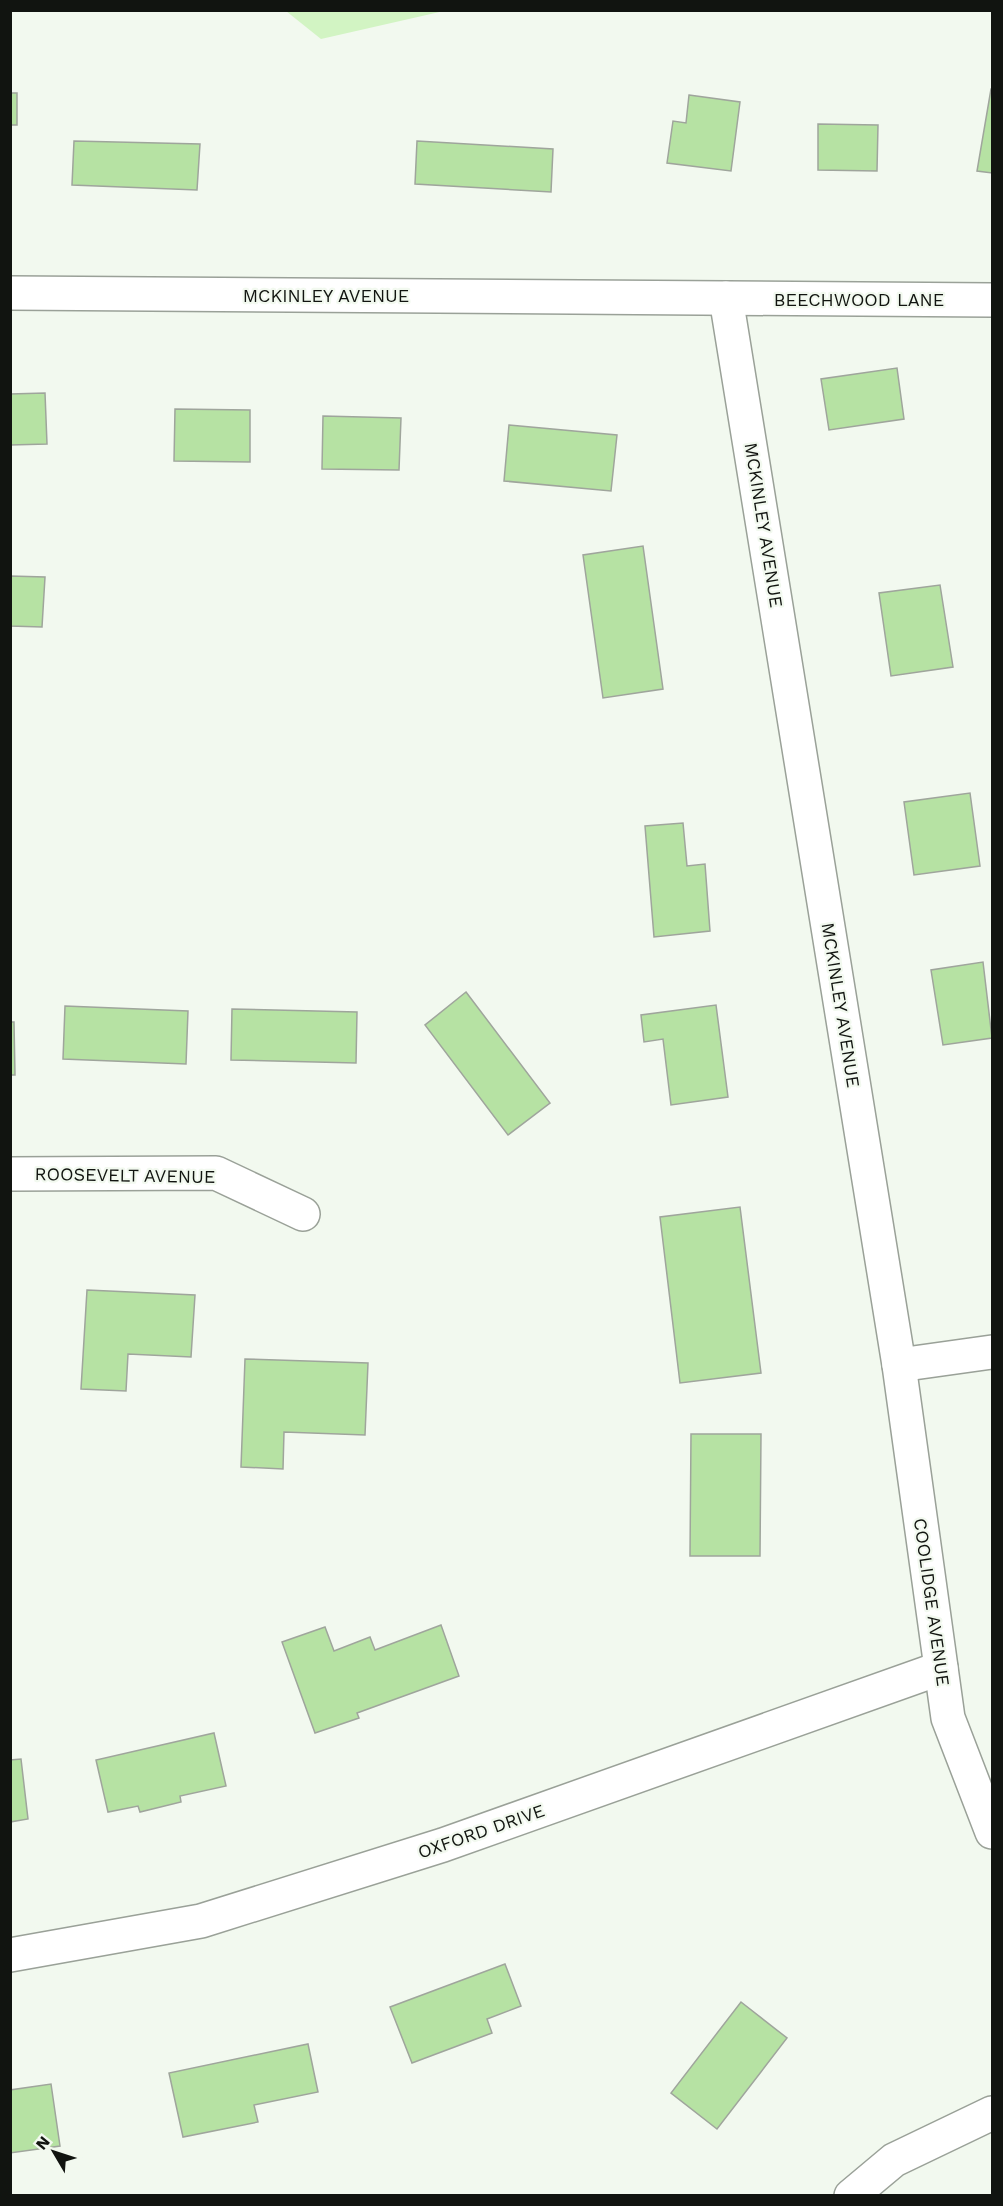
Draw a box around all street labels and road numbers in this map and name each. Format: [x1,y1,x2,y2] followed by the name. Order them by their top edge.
[243,285,409,306] street label: MCKINLEY AVENUE
[774,289,944,310] street label: BEECHWOOD LANE
[741,441,787,609] street label: MCKINLEY AVENUE
[818,921,864,1089] street label: MCKINLEY AVENUE
[35,1163,215,1187] street label: ROOSEVELT AVENUE
[910,1517,954,1687] street label: COOLIDGE AVENUE
[415,1799,547,1863] street label: OXFORD DRIVE

